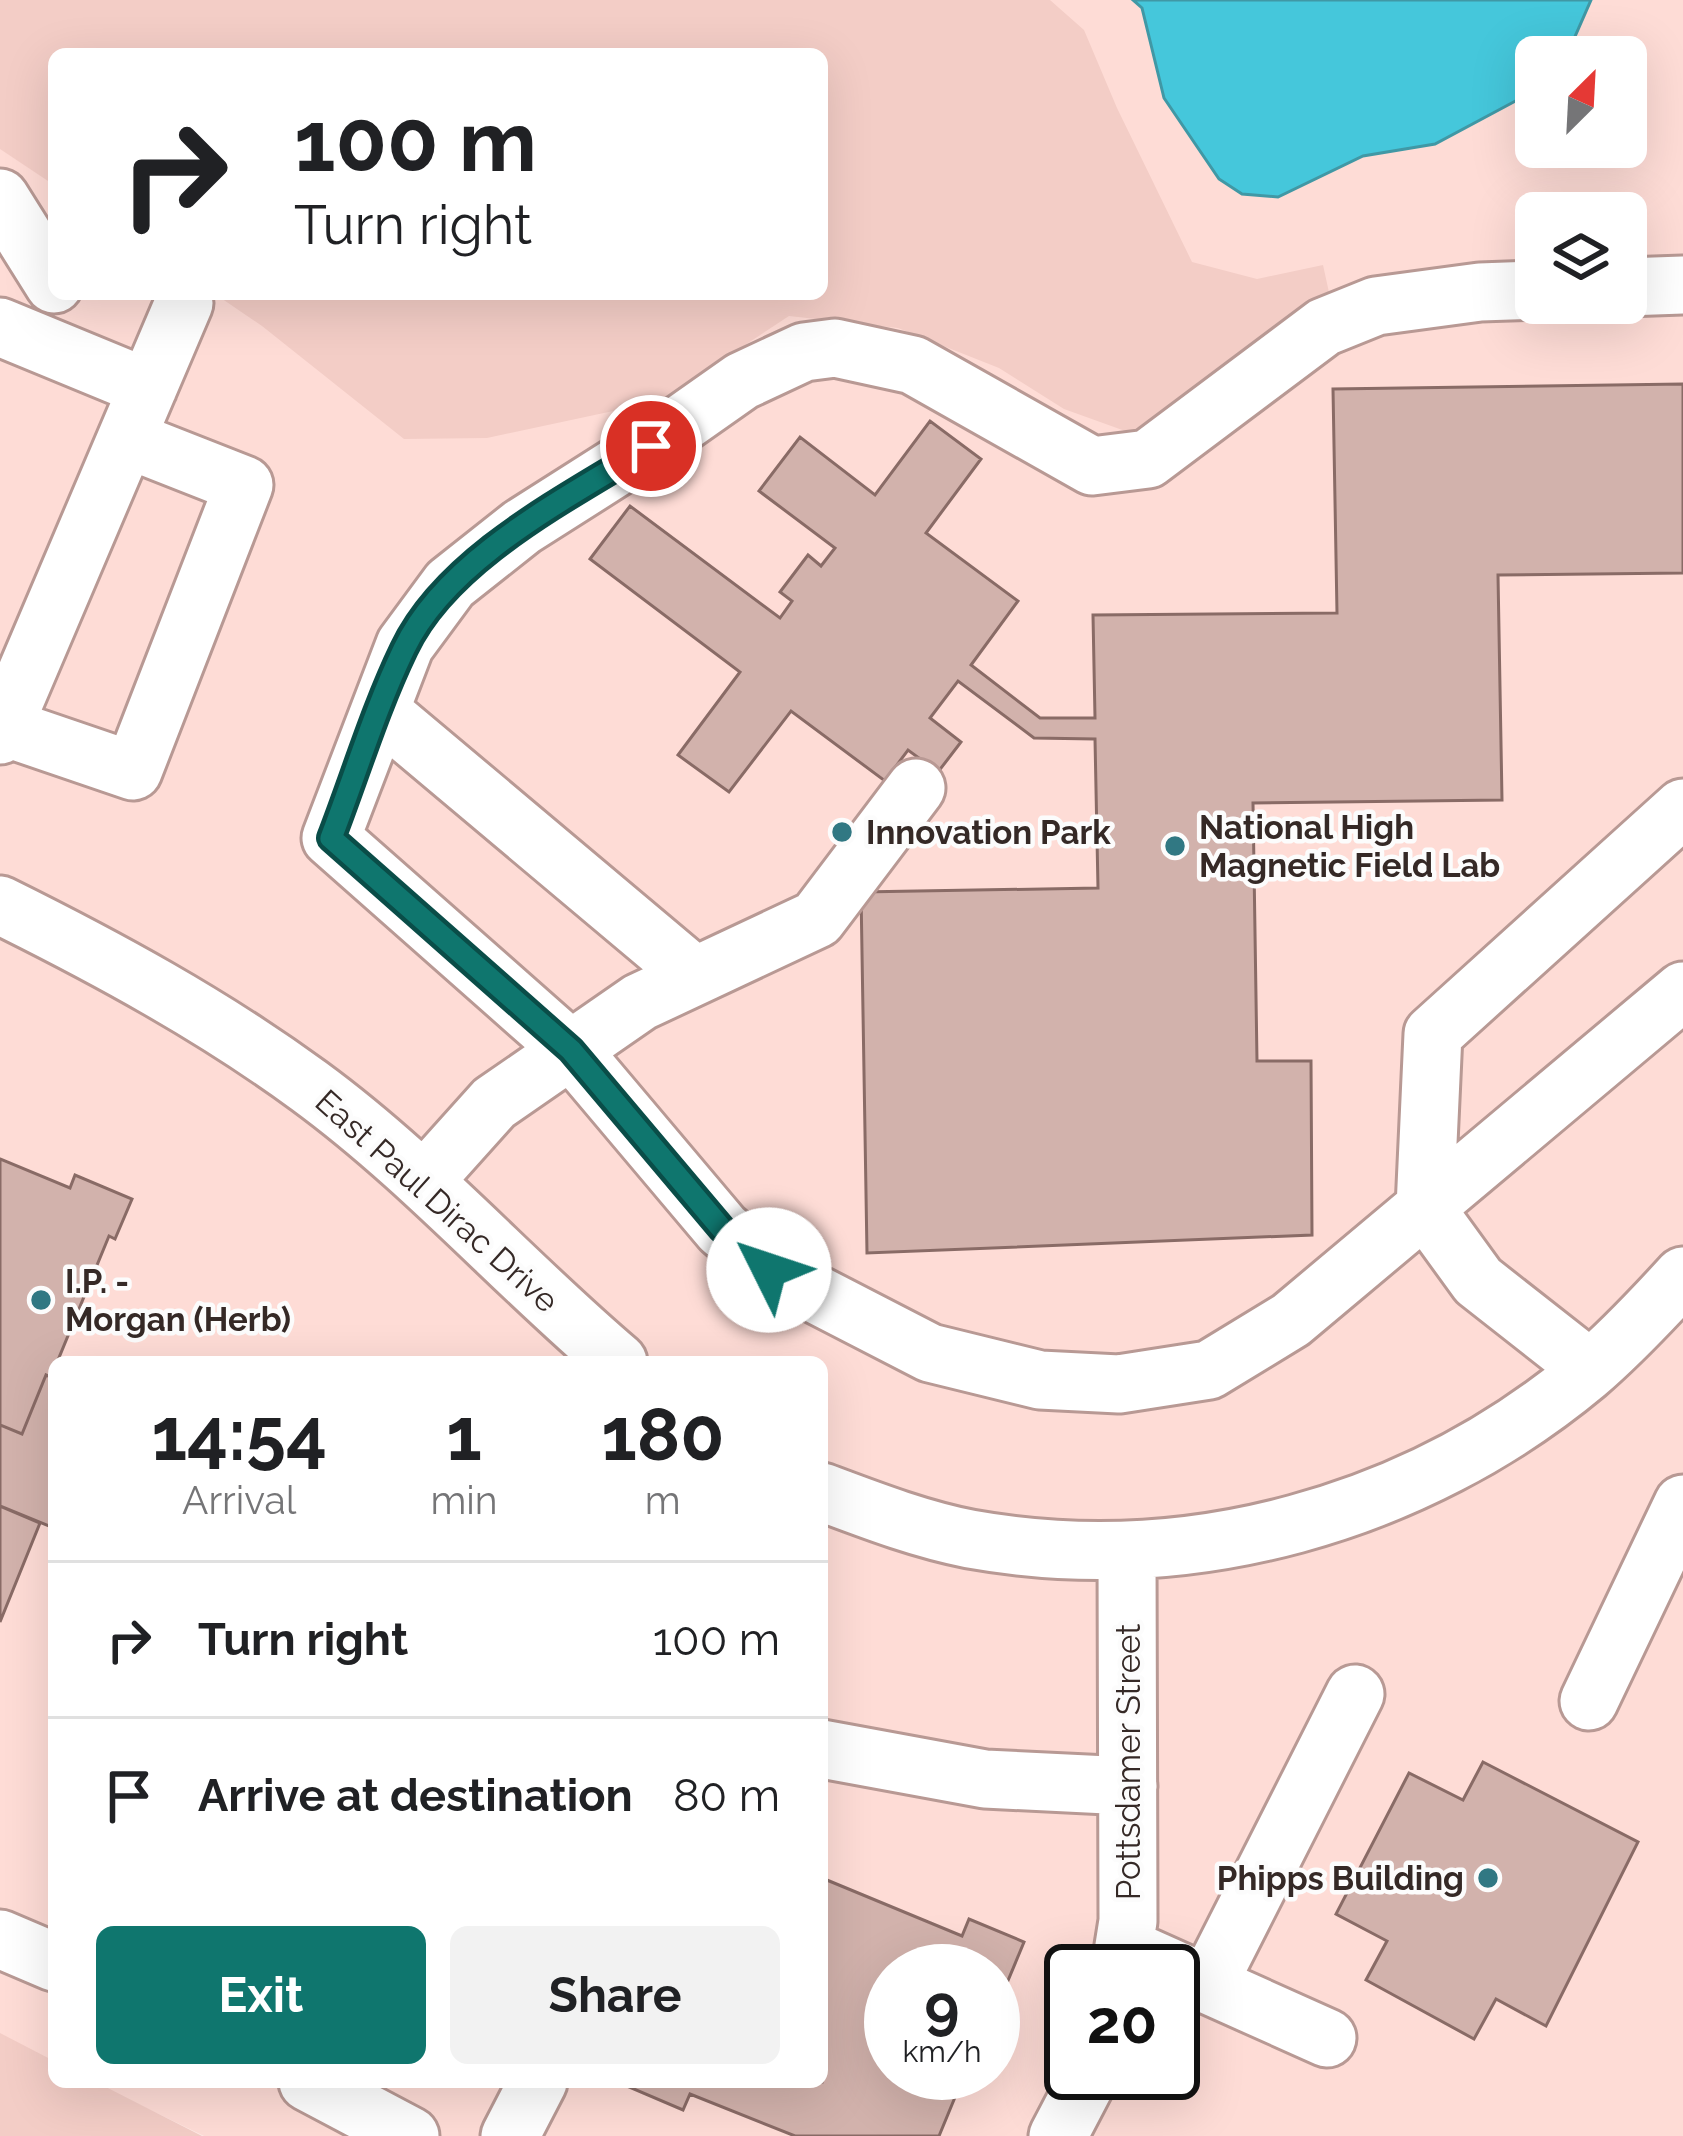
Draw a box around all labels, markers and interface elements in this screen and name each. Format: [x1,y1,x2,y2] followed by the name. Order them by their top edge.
[1515,36,1647,168] north arrow
[1515,36,1647,324] map controls
[294,92,537,191] text: 100 m
[96,96,252,252] icon: right
[1515,192,1647,324] button: layers
[294,193,532,257] text: Turn right
[600,395,702,497] pin
[618,413,684,479] icon: arrive
[1199,808,1500,885] place label: National High Magnetic Field Lab
[866,813,1111,852] place label: Innovation Park
[829,819,855,845] marker: Innovation Park
[1162,833,1188,859] marker: National High Magnetic Field Lab
[308,1082,566,1320] street label: East Paul Dirac Drive
[706,1207,832,1333] position arrow
[65,1262,291,1339] place label: I.P. - Morgan (Herb)
[28,1287,54,1313] marker: I.P. - Morgan (Herb)
[152,1392,327,1477] text: 14:54
[446,1392,482,1477] text: 1
[601,1392,724,1477] text: 180
[182,1477,296,1523] text: Arrival
[431,1477,498,1523] text: min
[645,1477,681,1523] text: m
[96,1607,162,1673] icon: right
[198,1613,408,1666] text: Turn right
[653,1613,780,1666] text: 100 m
[1109,1624,1148,1900] street label: Pottsdamer Street
[96,1763,162,1829] icon: arrive
[198,1769,633,1822] text: Arrive at destination
[673,1769,780,1822] text: 80 m
[1217,1859,1464,1898] place label: Phipps Building
[1475,1865,1501,1891] marker: Phipps Building
[96,1926,426,2064] button: Exit
[450,1926,780,2064] button: Share
[1044,1944,1200,2100] speed limit sign: 20
[924,1972,960,2042] text: 9
[902,2034,982,2069] text: km/h

